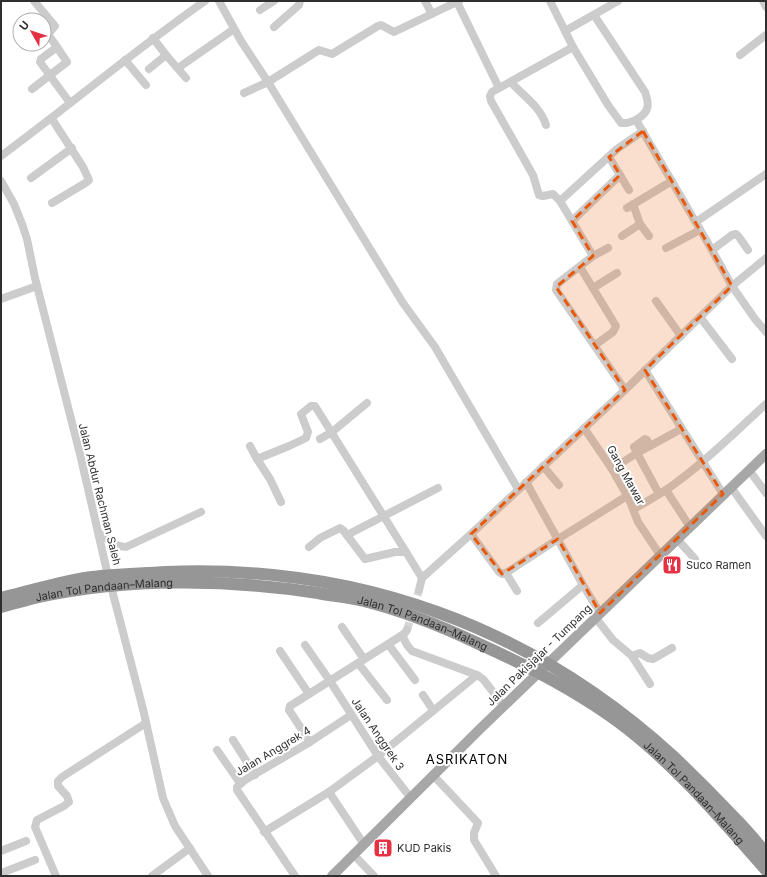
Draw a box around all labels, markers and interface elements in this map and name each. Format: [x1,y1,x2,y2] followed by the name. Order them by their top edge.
[12,12,52,52] north arrow
[16,18,32,33] text: U
[76,422,124,566] street label: Jalan Abdur Rachman Saleh
[604,443,648,507] street label: Gang Mawar
[661,554,683,576] restaurant icon: Suco Ramen
[686,558,751,572] place label: Suco Ramen
[34,576,173,605] street label: Jalan Tol Pandaan–Malang
[356,593,490,654] street label: Jalan Tol Pandaan–Malang
[484,601,594,709] street label: Jalan Pakisjajar - Tumpang
[348,695,408,773] street label: Jalan Anggrek 3
[233,723,313,779] street label: Jalan Anggrek 4
[641,738,747,847] street label: Jalan Tol Pandaan–Malang
[426,751,508,767] district label: ASRIKATON
[372,837,394,859] building icon: KUD Pakis
[397,841,452,855] place label: KUD Pakis

